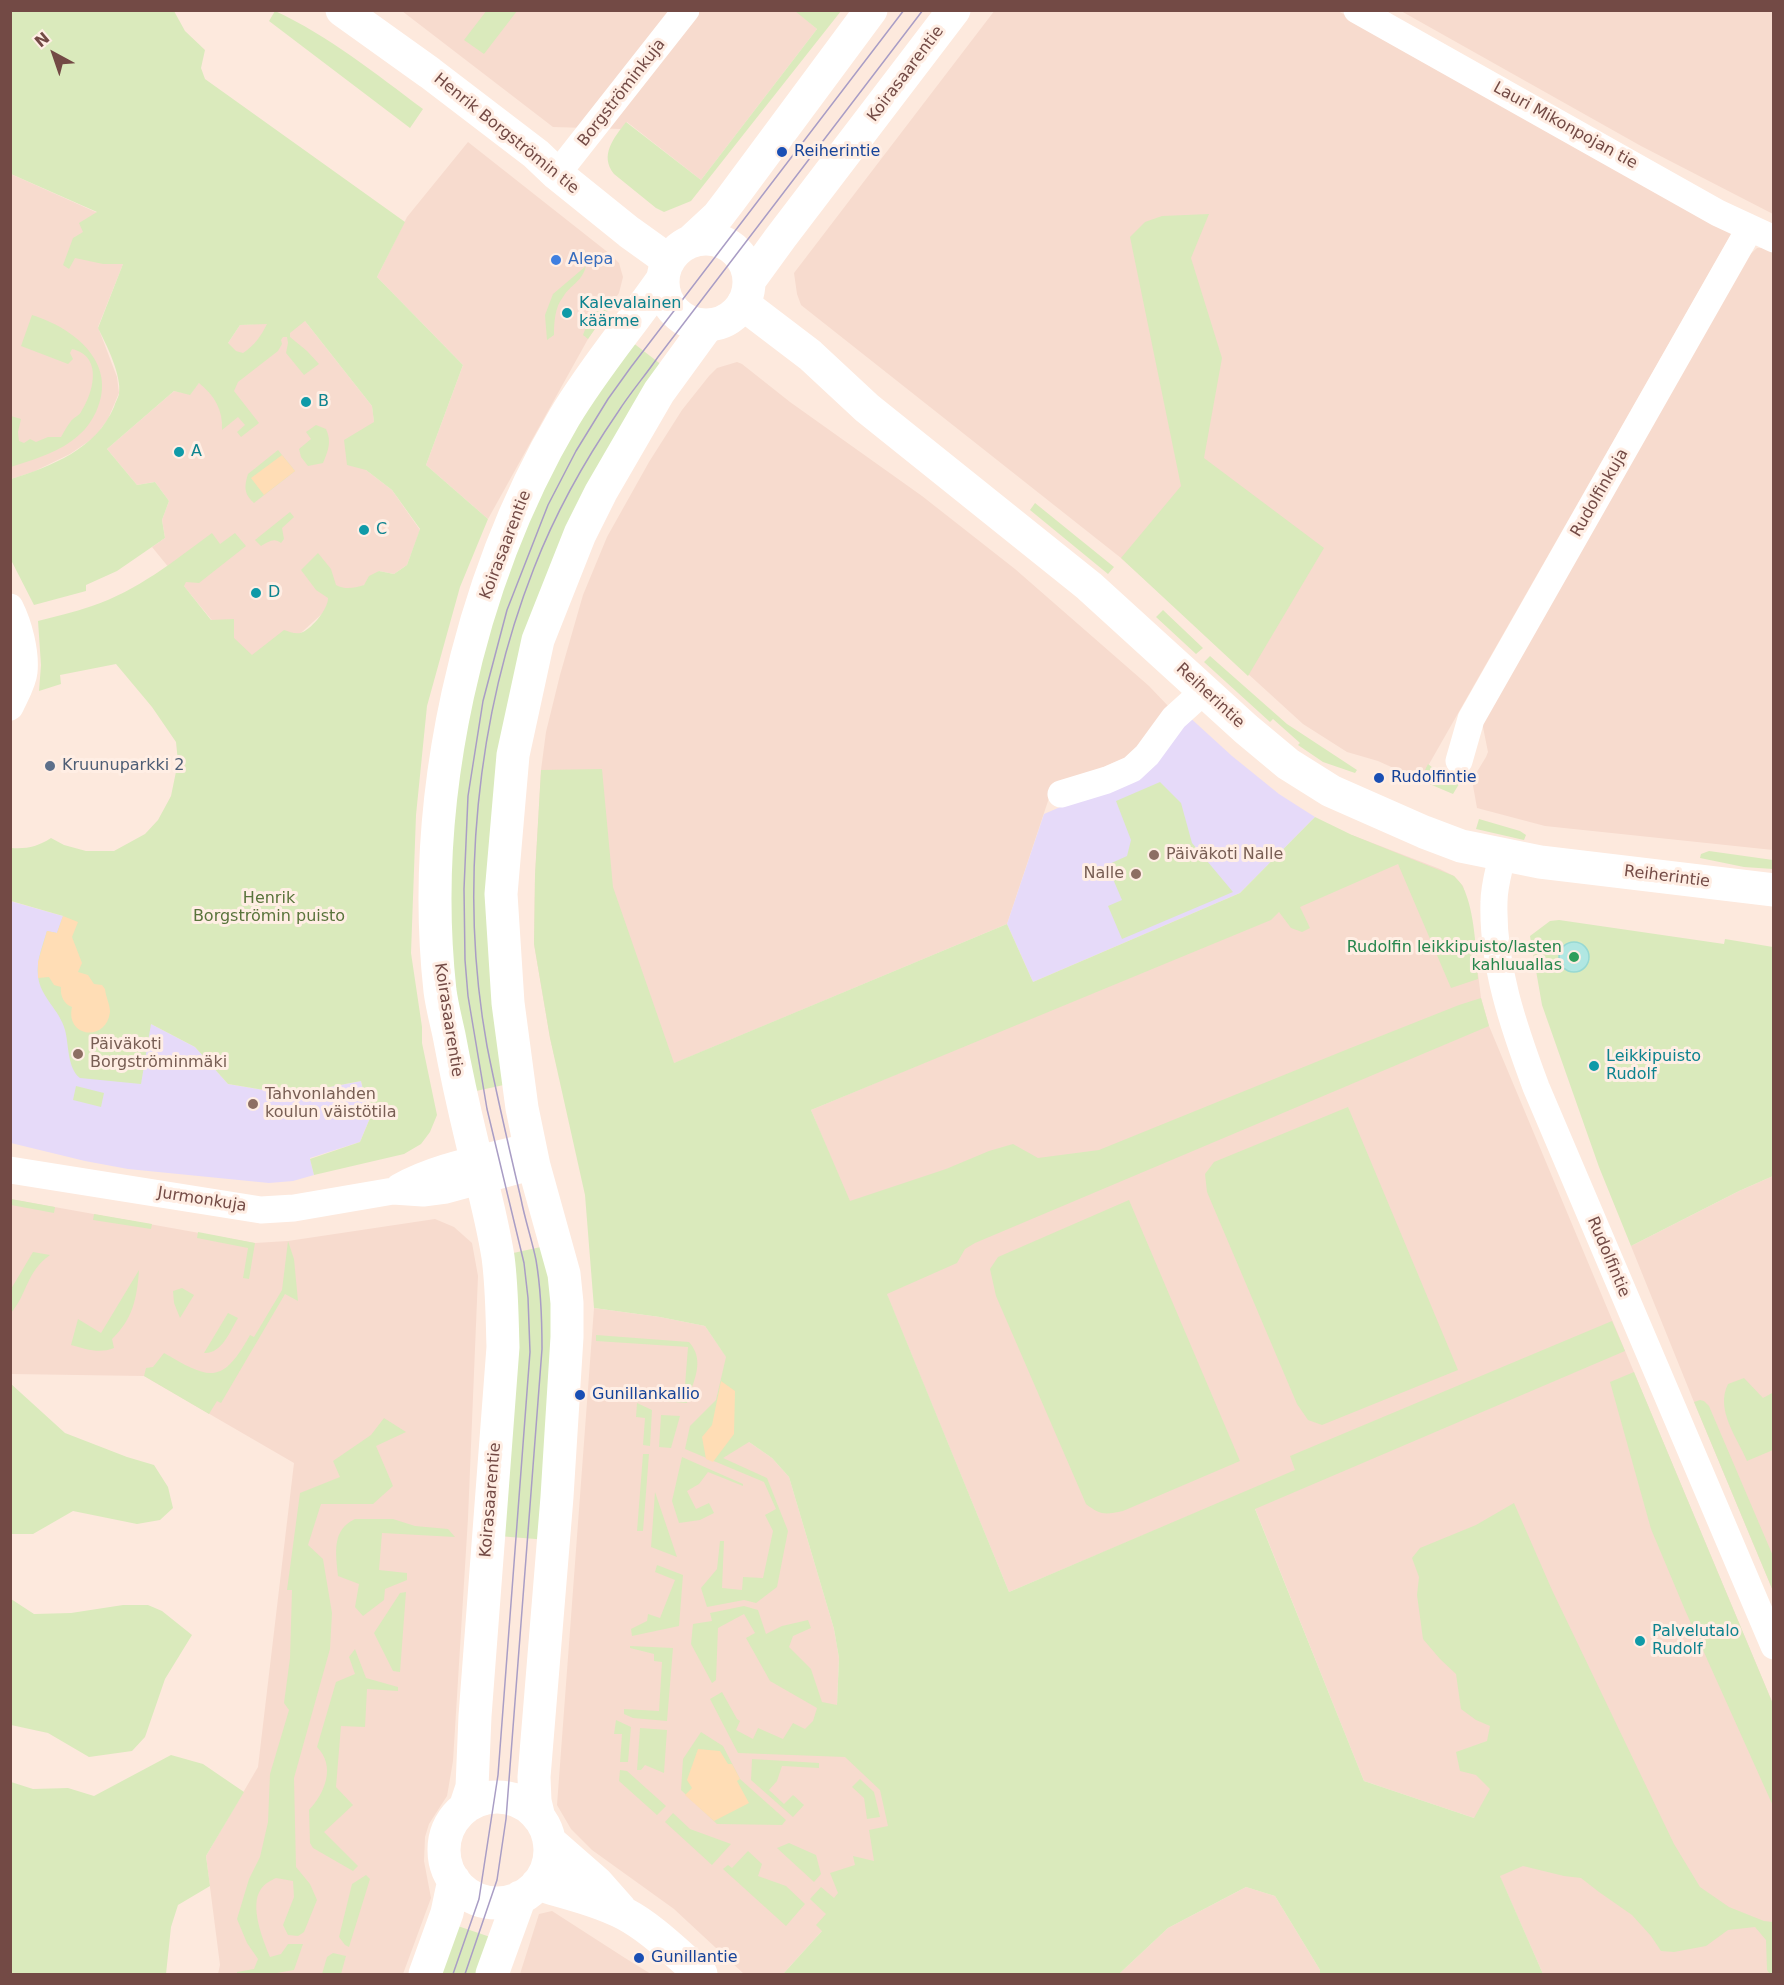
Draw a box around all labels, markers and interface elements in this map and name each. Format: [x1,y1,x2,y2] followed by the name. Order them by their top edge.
[864,22,948,126] street label: Koirasaarentie
[24,24,84,84] north arrow
[31,28,53,51] text: N
[574,35,670,151] street label: Borgströminkuja
[430,70,582,198] street label: Henrik Borgströmin tie
[1490,78,1640,174] street label: Lauri Mikonpojan tie
[794,142,880,162] place label: Reiherintie
[775,145,789,159] marker: Reiherintie
[568,250,613,270] place label: Alepa
[549,253,563,267] marker: Alepa
[579,294,681,332] place label: Kalevalainen käärme
[560,306,574,320] marker: Kalevalainen käärme
[318,392,329,412] place label: B
[299,395,313,409] marker: B
[191,442,202,462] place label: A
[172,445,186,459] marker: A
[1567,446,1633,540] street label: Rudolfinkuja
[476,488,536,602] street label: Koirasaarentie
[376,520,387,540] place label: C
[357,523,371,537] marker: C
[268,583,280,603] place label: D
[249,586,263,600] marker: D
[1172,660,1248,732] street label: Reiherintie
[62,756,184,776] place label: Kruunuparkki 2
[43,759,57,773] marker: Kruunuparkki 2
[1391,768,1477,788] place label: Rudolfintie
[1372,771,1386,785] marker: Rudolfintie
[1166,845,1283,865] place label: Päiväkoti Nalle
[1147,848,1161,862] marker: Päiväkoti Nalle
[1623,862,1711,892] street label: Reiherintie
[1083,864,1124,884] place label: Nalle
[1129,867,1143,881] marker: Nalle
[193,889,345,927] park label: Henrik Borgströmin puisto
[1347,938,1562,976] place label: Rudolfin leikkipuisto/lasten kahluuallas
[1567,950,1581,964] marker: Rudolfin leikkipuisto/lasten kahluuallas
[430,962,466,1078] street label: Koirasaarentie
[90,1035,227,1073] place label: Päiväkoti Borgströminmäki
[71,1047,85,1061] marker: Päiväkoti Borgströminmäki
[1606,1047,1701,1085] place label: Leikkipuisto Rudolf
[1587,1059,1601,1073] marker: Leikkipuisto Rudolf
[265,1085,397,1123] place label: Tahvonlahden koulun väistötila
[246,1097,260,1111] marker: Tahvonlahden koulun väistötila
[156,1183,248,1217] street label: Jurmonkuja
[1582,1214,1634,1300] street label: Rudolfintie
[592,1385,700,1405] place label: Gunillankallio
[573,1388,587,1402] marker: Gunillankallio
[476,1442,506,1558] street label: Koirasaarentie
[1652,1622,1739,1660] place label: Palvelutalo Rudolf
[1633,1634,1647,1648] marker: Palvelutalo Rudolf
[651,1948,738,1968] place label: Gunillantie
[632,1951,646,1965] marker: Gunillantie

